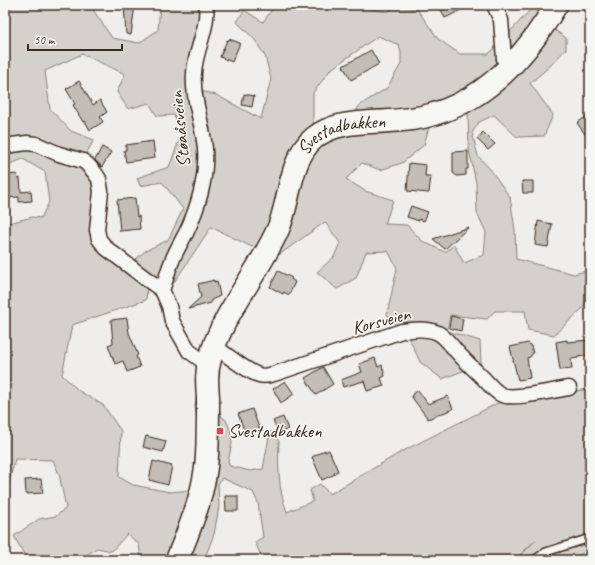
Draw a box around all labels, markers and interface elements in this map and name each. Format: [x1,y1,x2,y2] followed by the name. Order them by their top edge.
[28,26,122,52] scale bar
[34,32,56,48] text: 50 m
[164,88,196,168] street label: Støaåsveien
[292,109,386,159] street label: Svestadbakken
[349,302,413,340] street label: Korsveien
[228,419,322,443] place label: Svestadbakken
[215,426,225,436] marker: Svestadbakken

